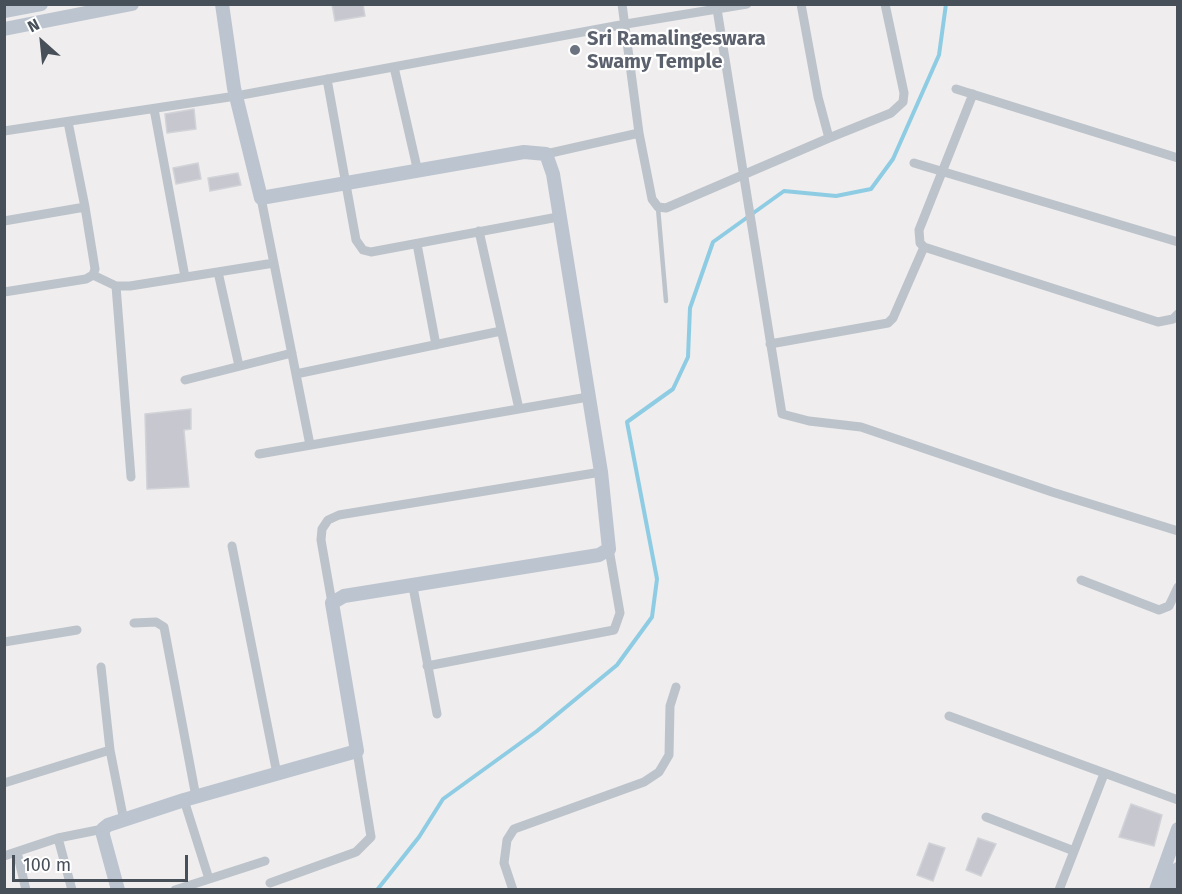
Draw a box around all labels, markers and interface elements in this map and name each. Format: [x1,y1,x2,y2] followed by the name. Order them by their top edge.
[12,12,72,72] north arrow
[25,15,43,36] text: N
[587,27,766,74] place label: Sri Ramalingeswara Swamy Temple
[568,43,582,57] marker: Sri Ramalingeswara Swamy Temple
[15,843,190,881] scale bar
[23,854,71,876] text: 100 m

